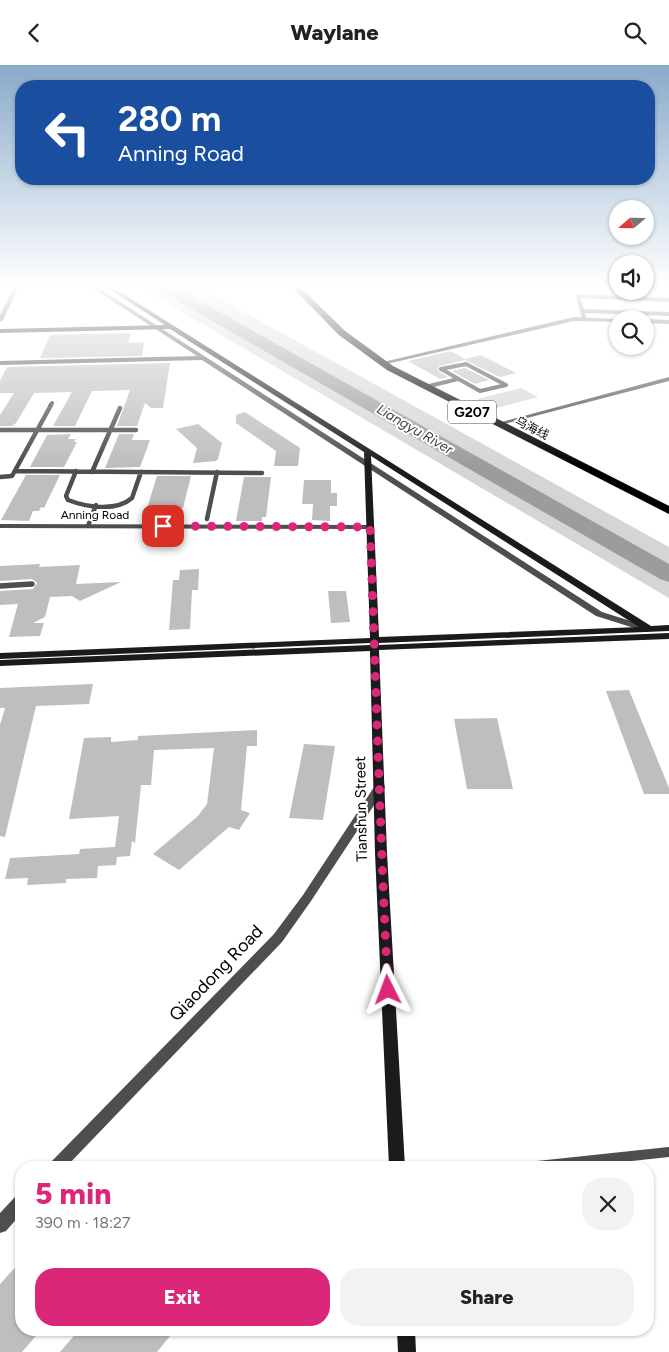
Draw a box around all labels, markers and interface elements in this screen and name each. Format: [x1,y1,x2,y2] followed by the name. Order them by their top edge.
[20,19,48,47] icon: back
[290,19,379,46] text: Waylane
[621,19,649,47] icon: search
[118,98,221,140] text: 280 m
[35,100,100,165] icon: left
[118,140,244,167] text: Anning Road
[609,200,654,245] north arrow
[609,200,654,355] map controls
[609,255,654,300] button: sound
[609,310,654,355] button: search
[374,401,457,459] water label: Liangyu River
[448,401,496,423] road number: G207
[513,414,551,442] street label: 乌海线
[142,505,184,547] pin
[61,508,129,522] street label: Anning Road
[149,512,177,540] icon: arrive
[351,756,371,862] street label: Tianshun Street
[165,920,267,1026] street label: Qiaodong Road
[361,963,413,1015] position arrow
[35,1175,111,1212] text: 5 min
[582,1178,634,1230] button: close
[35,1213,131,1232] text: 390 m · 18:27
[35,1268,330,1326] button: Exit
[340,1268,634,1326] button: Share

